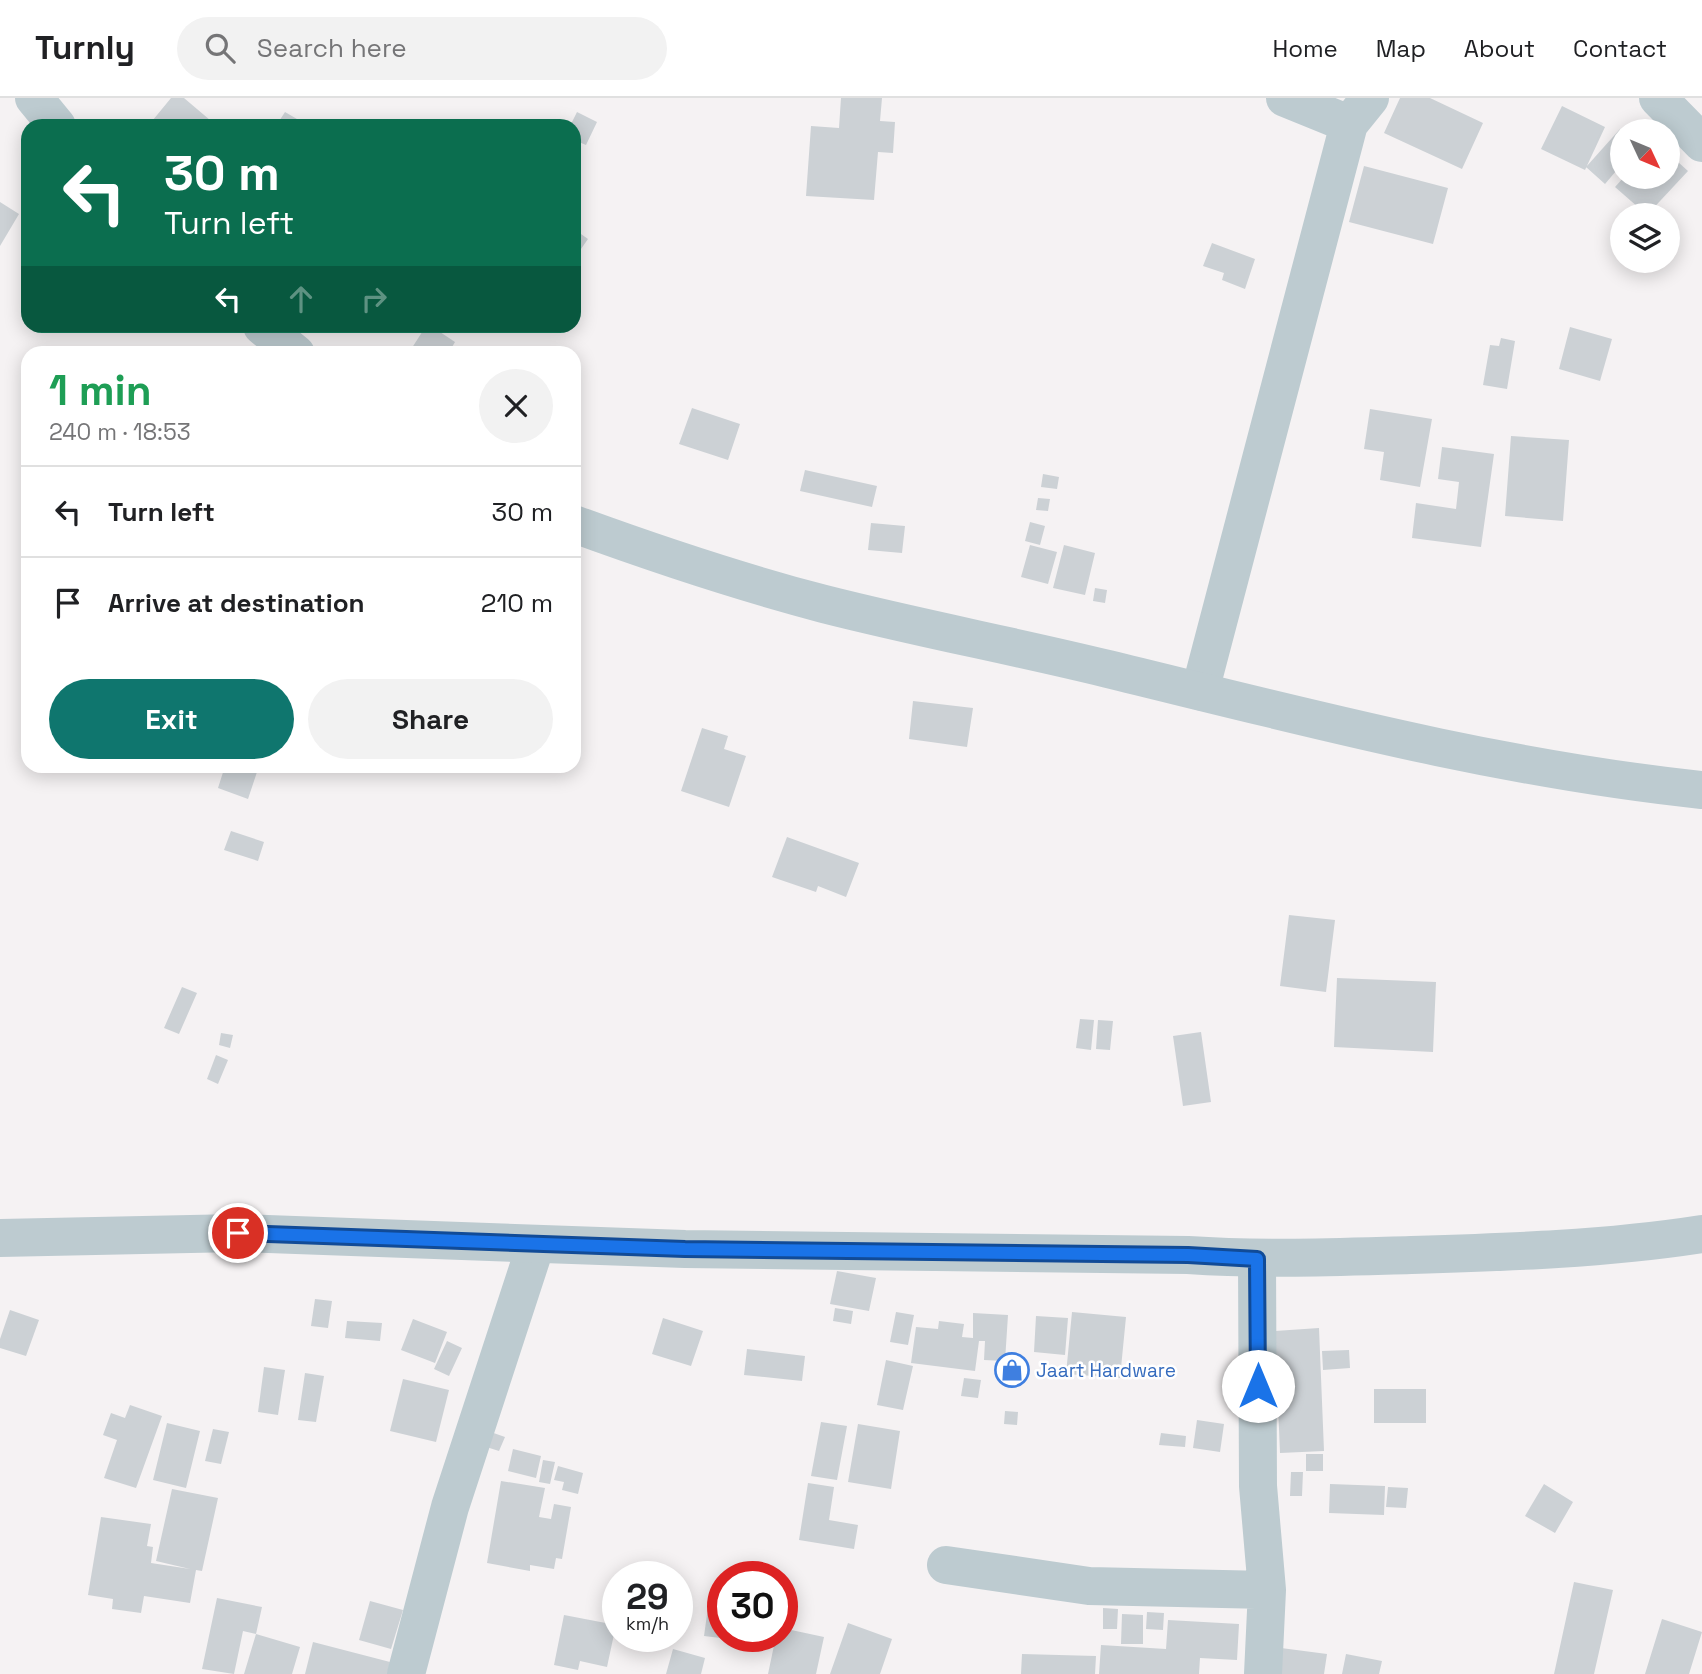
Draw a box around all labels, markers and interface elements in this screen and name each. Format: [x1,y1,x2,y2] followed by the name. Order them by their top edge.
[177,17,667,80] search box
[35,27,135,69] text: Turnly
[201,29,239,67] icon: search
[257,31,407,65] text: Search here
[1272,33,1338,64] text: Home
[1376,33,1426,64] text: Map
[1464,33,1535,64] text: About
[1573,33,1667,64] text: Contact
[1610,119,1680,189] north arrow
[1610,119,1680,273] map controls
[164,142,280,204] text: 30 m
[49,147,140,238] icon: left
[164,203,294,243] text: Turn left
[1610,203,1680,273] button: layers
[209,280,247,318] icon: left
[282,280,320,318] icon: ahead
[355,280,393,318] icon: right
[49,364,152,417] text: 1 min
[479,369,553,443] button: close
[49,417,191,447] text: 240 m · 18:53
[49,493,87,531] icon: left
[108,495,215,529] text: Turn left
[492,495,553,529] text: 30 m
[49,584,87,622] icon: arrive
[108,586,365,620] text: Arrive at destination
[481,586,553,620] text: 210 m
[49,679,294,759] button: Exit
[308,679,553,759] button: Share
[208,1203,268,1263] pin
[219,1214,257,1252] icon: arrive
[1221,1349,1295,1423] position arrow
[993,1351,1031,1389] shop icon: Jaart Hardware
[1036,1358,1176,1383] place label: Jaart Hardware
[707,1561,798,1652] speed limit sign: 30
[626,1575,669,1619] text: 29
[626,1612,669,1635] text: km/h

